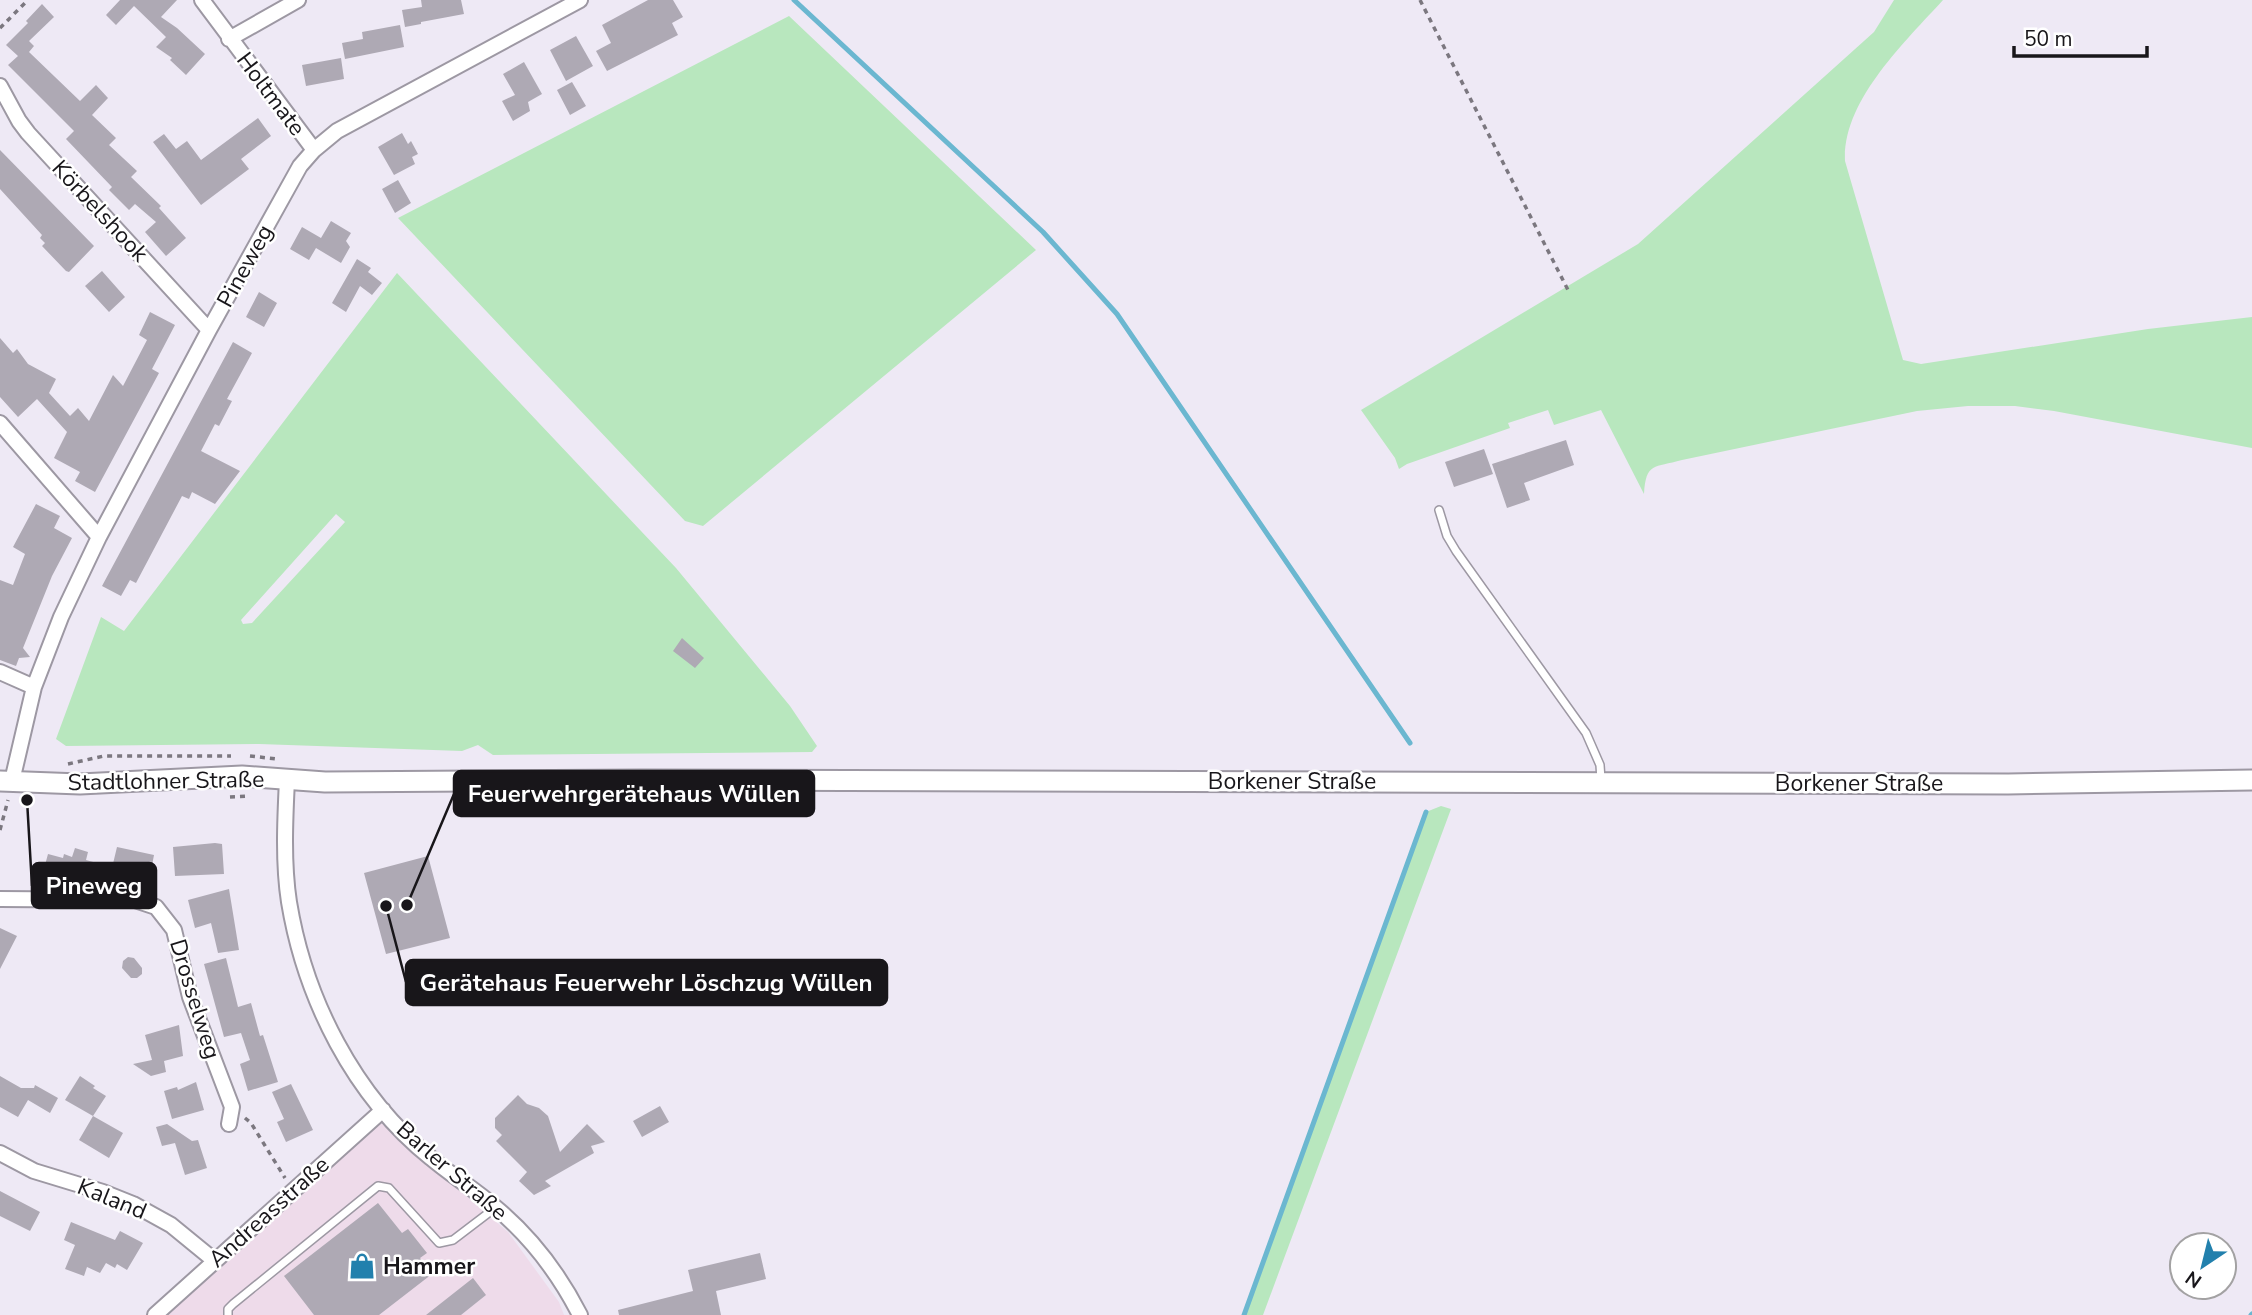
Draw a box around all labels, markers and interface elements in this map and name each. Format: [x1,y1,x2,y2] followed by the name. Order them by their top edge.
[2014,14,2147,58] scale bar
[2024,25,2073,53] text: 50 m
[229,46,313,142] street label: Holtmate
[45,153,156,269] street label: Körbelshook
[210,219,280,313] street label: Pineweg
[67,764,265,798] street label: Stadtlohner Straße
[1208,766,1376,797] street label: Borkener Straße
[1775,768,1943,799] street label: Borkener Straße
[454,771,814,816] callout: Feuerwehrgerätehaus Wüllen
[468,778,800,810] text: Feuerwehrgerätehaus Wüllen
[32,863,156,908] callout: Pineweg
[46,870,142,902] text: Pineweg
[162,935,228,1063] street label: Drosselweg
[406,960,887,1005] callout: Gerätehaus Feuerwehr Löschzug Wüllen
[420,967,872,999] text: Gerätehaus Feuerwehr Löschzug Wüllen
[390,1114,514,1228] street label: Barler Straße
[202,1149,336,1275] street label: Andreasstraße
[73,1171,151,1227] street label: Kaland
[2168,1231,2238,1301] north arrow
[347,1251,377,1281] shop icon: Hammer
[383,1251,475,1282] place label: Hammer
[2181,1264,2207,1294] text: N

